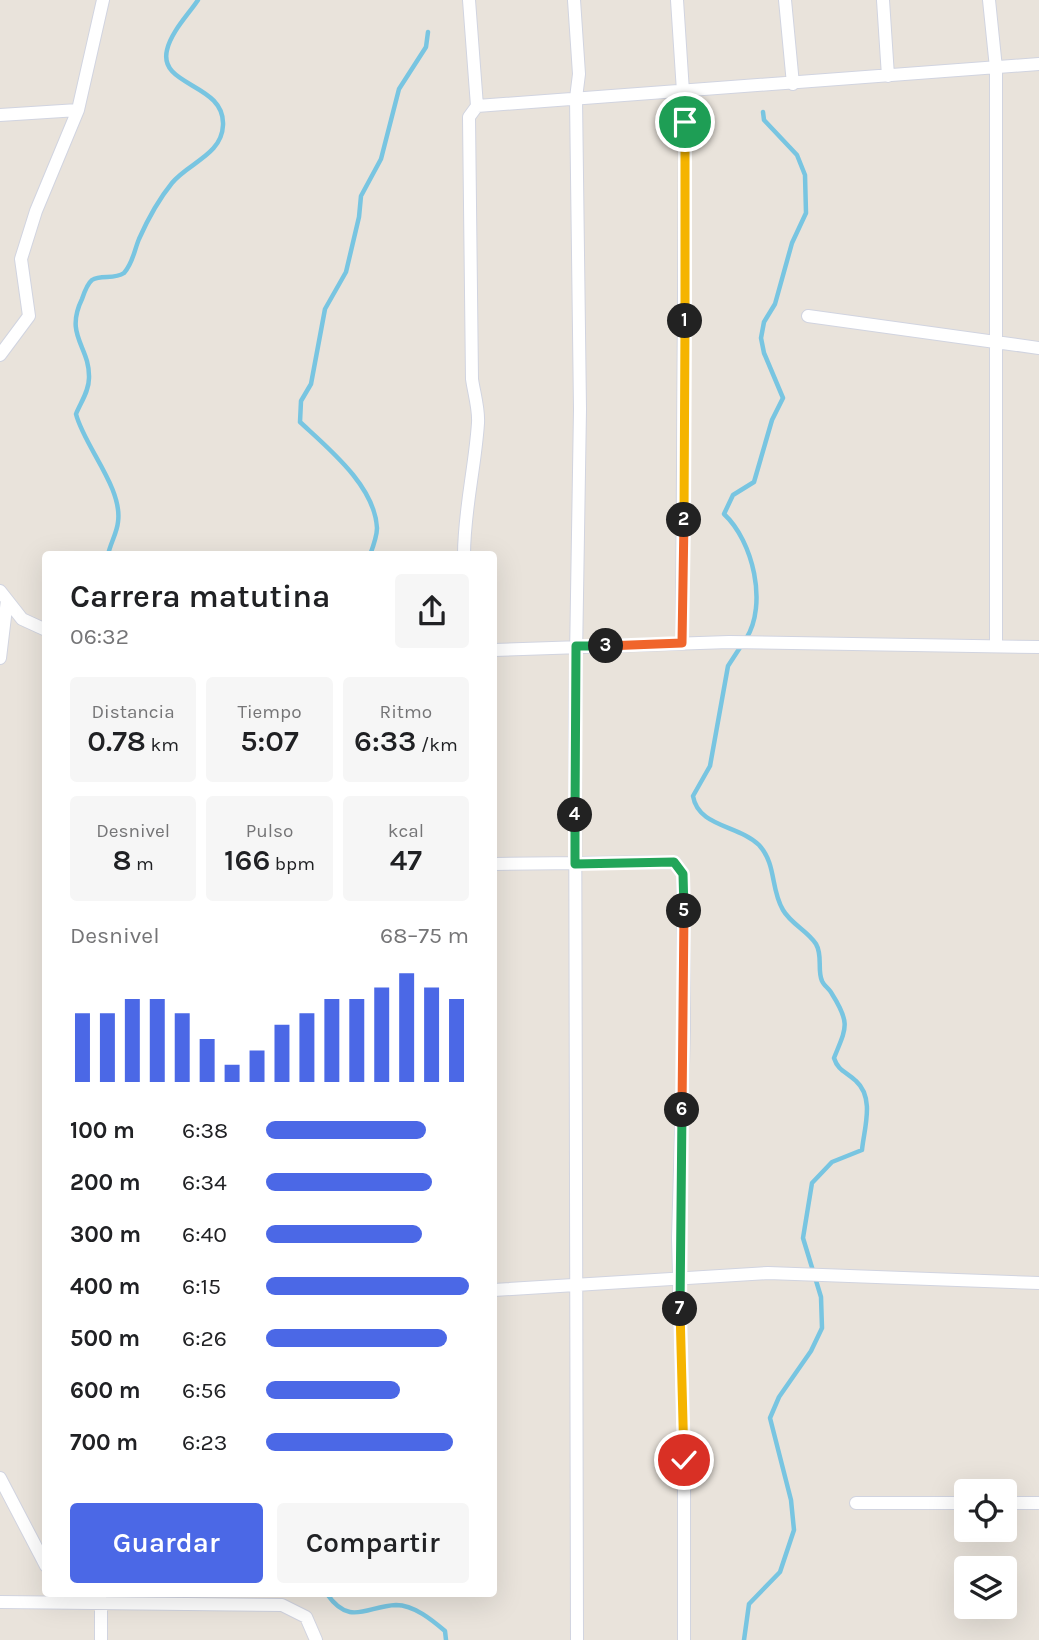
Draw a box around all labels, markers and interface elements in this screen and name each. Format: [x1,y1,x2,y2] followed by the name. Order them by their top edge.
[655,92,715,152] pin
[666,103,704,141] icon: arrive
[668,304,702,338] pin: 1
[681,309,688,331] text: 1
[666,503,702,538] pin: 2
[678,508,689,530] text: 2
[395,574,469,648] button: share
[70,578,330,615] text: Carrera matutina
[70,623,129,650] text: 06:32
[588,628,624,664] pin: 3
[600,634,611,656] text: 3
[92,701,175,723] text: Distancia
[237,701,302,723] text: Tiempo
[380,701,432,723] text: Ritmo
[87,723,146,759] text: 0.78
[240,723,299,759] text: 5:07
[354,723,416,759] text: 6:33
[146,734,179,756] text: km
[416,734,458,756] text: /km
[558,798,592,832] pin: 4
[569,803,580,825] text: 4
[96,820,170,842] text: Desnivel
[246,820,293,842] text: Pulso
[388,820,424,842] text: kcal
[112,842,132,878] text: 8
[224,842,270,878] text: 166
[390,842,422,878] text: 47
[132,853,154,875] text: m
[270,853,315,875] text: bpm
[666,894,702,928] pin: 5
[678,899,689,921] text: 5
[70,922,160,949] text: Desnivel
[380,922,469,949] text: 68–75 m
[664,1092,700,1128] pin: 6
[676,1098,687,1120] text: 6
[70,1117,135,1144] text: 100 m
[182,1117,228,1144] text: 6:38
[70,1169,141,1196] text: 200 m
[182,1169,227,1196] text: 6:34
[70,1221,141,1248] text: 300 m
[182,1221,227,1248] text: 6:40
[70,1273,140,1300] text: 400 m
[182,1273,221,1300] text: 6:15
[662,1292,698,1326] pin: 7
[675,1297,684,1319] text: 7
[70,1325,140,1352] text: 500 m
[182,1325,227,1352] text: 6:26
[70,1377,141,1404] text: 600 m
[182,1377,227,1404] text: 6:56
[70,1429,138,1456] text: 700 m
[182,1429,227,1456] text: 6:23
[654,1430,714,1490] pin
[665,1441,703,1479] icon: check
[954,1479,1017,1619] map controls
[954,1479,1017,1542] button: locate
[70,1503,263,1583] button: Guardar
[277,1503,469,1583] button: Compartir
[954,1556,1017,1619] button: layers

